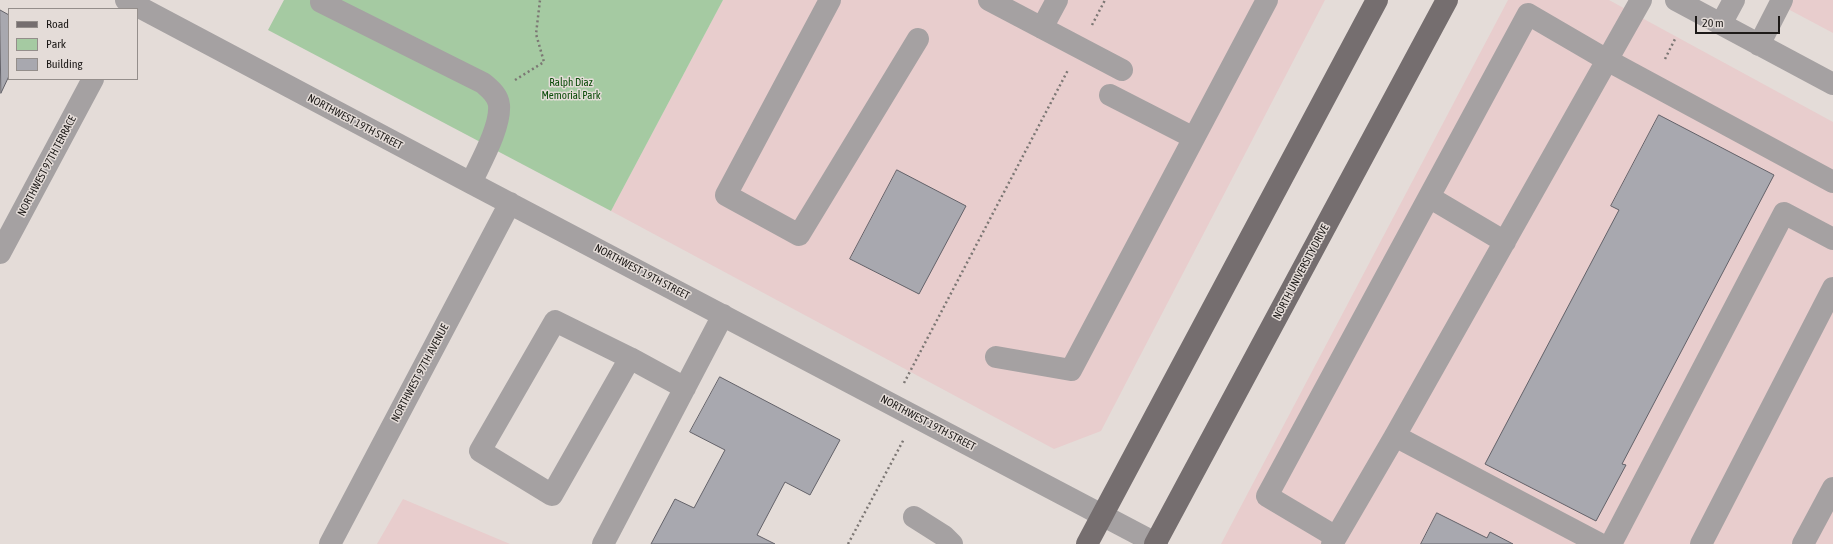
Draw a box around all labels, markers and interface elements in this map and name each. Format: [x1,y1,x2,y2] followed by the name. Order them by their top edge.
[8,8,138,80] legend
[1697,8,1782,34] scale bar
[1702,16,1724,30] text: 20 m
[46,17,69,31] text: Road
[46,37,66,51] text: Park
[46,57,83,71] text: Building
[541,76,601,102] park label: Ralph Diaz Memorial Park
[305,91,405,153] street label: NORTHWEST 19TH STREET
[15,114,79,218] street label: NORTHWEST 97TH TERRACE
[1270,222,1332,322] street label: NORTH UNIVERSITY DRIVE
[592,241,692,303] street label: NORTHWEST 19TH STREET
[389,322,451,424] street label: NORTHWEST 97TH AVENUE
[878,392,978,454] street label: NORTHWEST 19TH STREET

